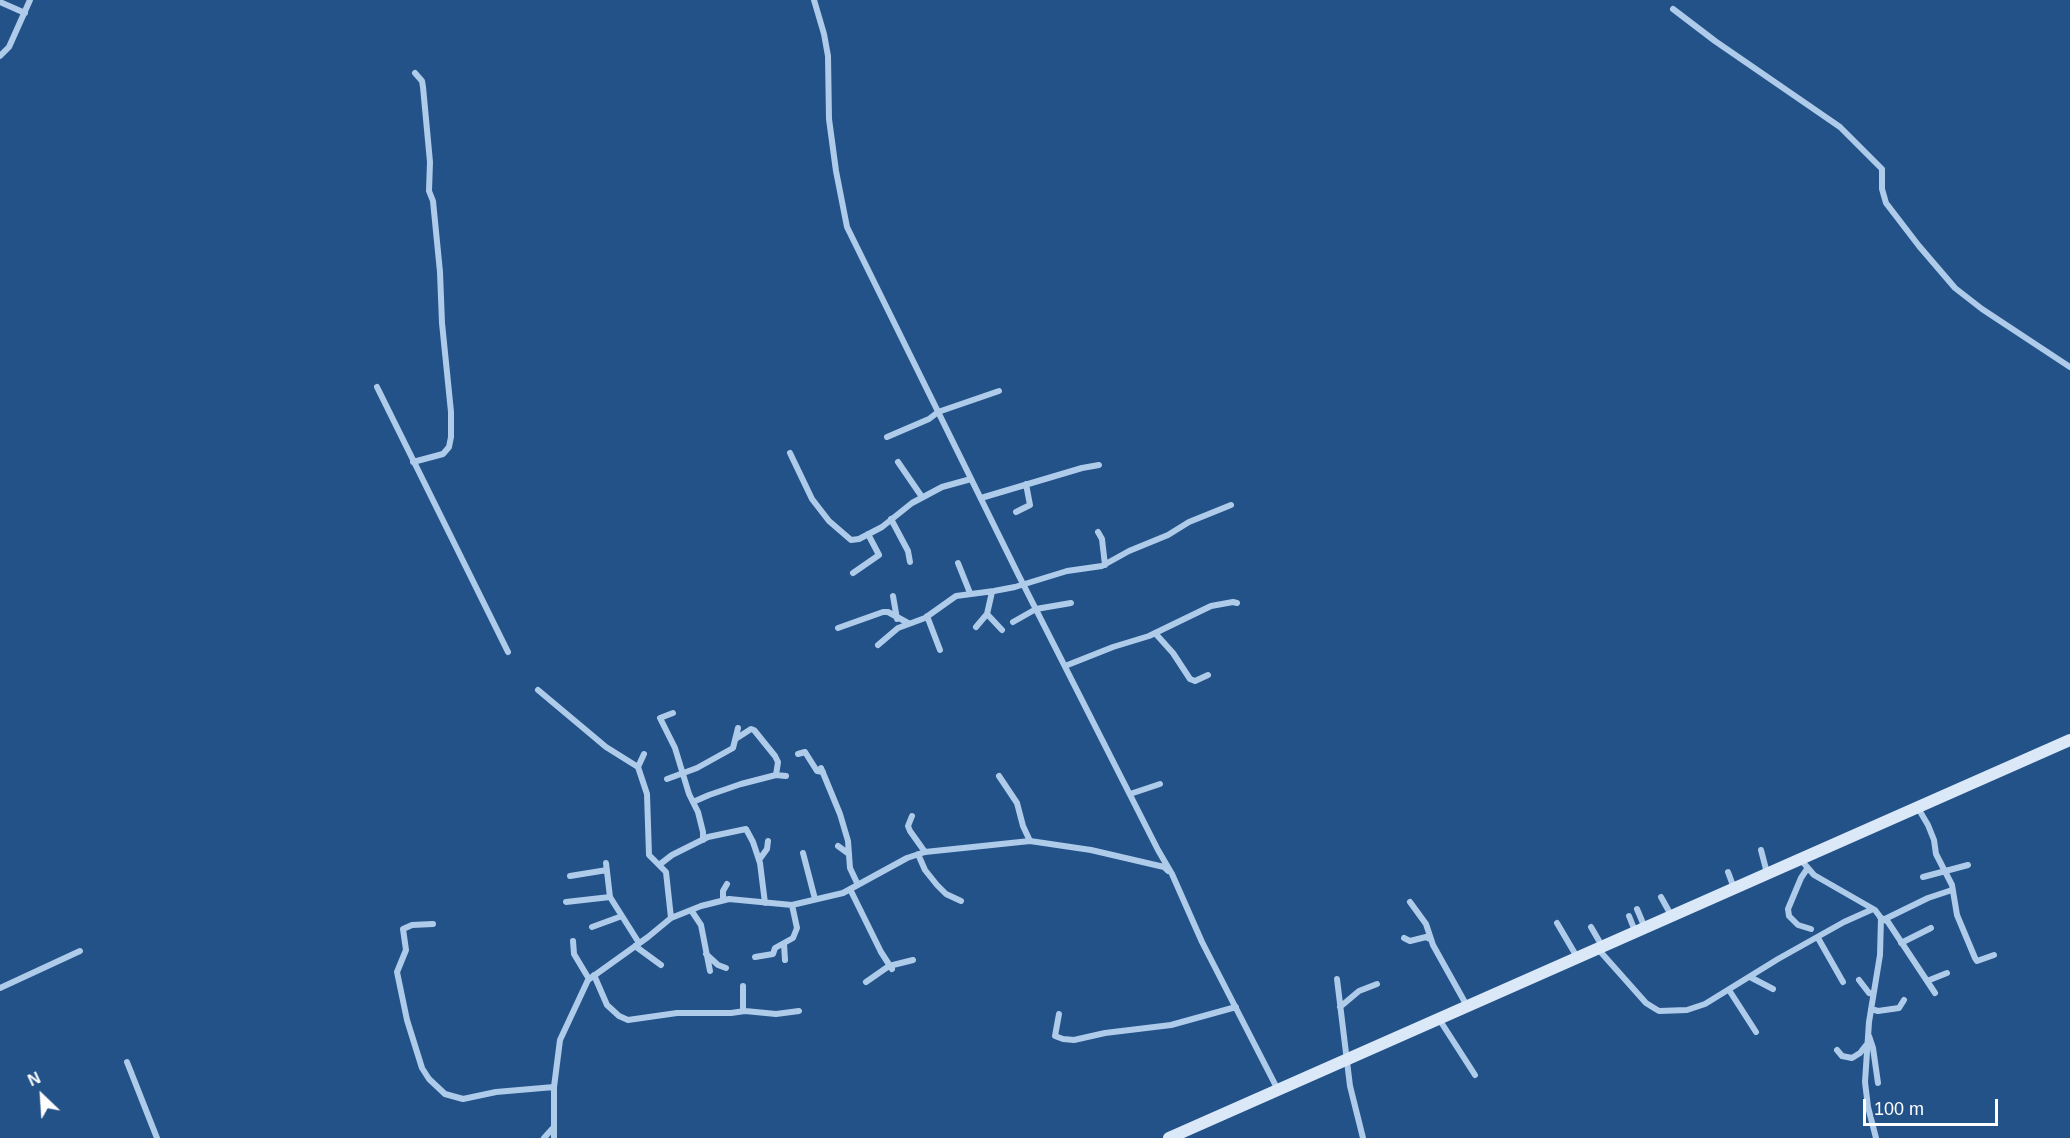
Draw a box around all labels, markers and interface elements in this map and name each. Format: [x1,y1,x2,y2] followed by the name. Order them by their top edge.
[12,1066,72,1126] north arrow
[25,1069,43,1089] text: N
[1866,1087,2001,1125] scale bar
[1874,1099,1924,1119] text: 100 m

